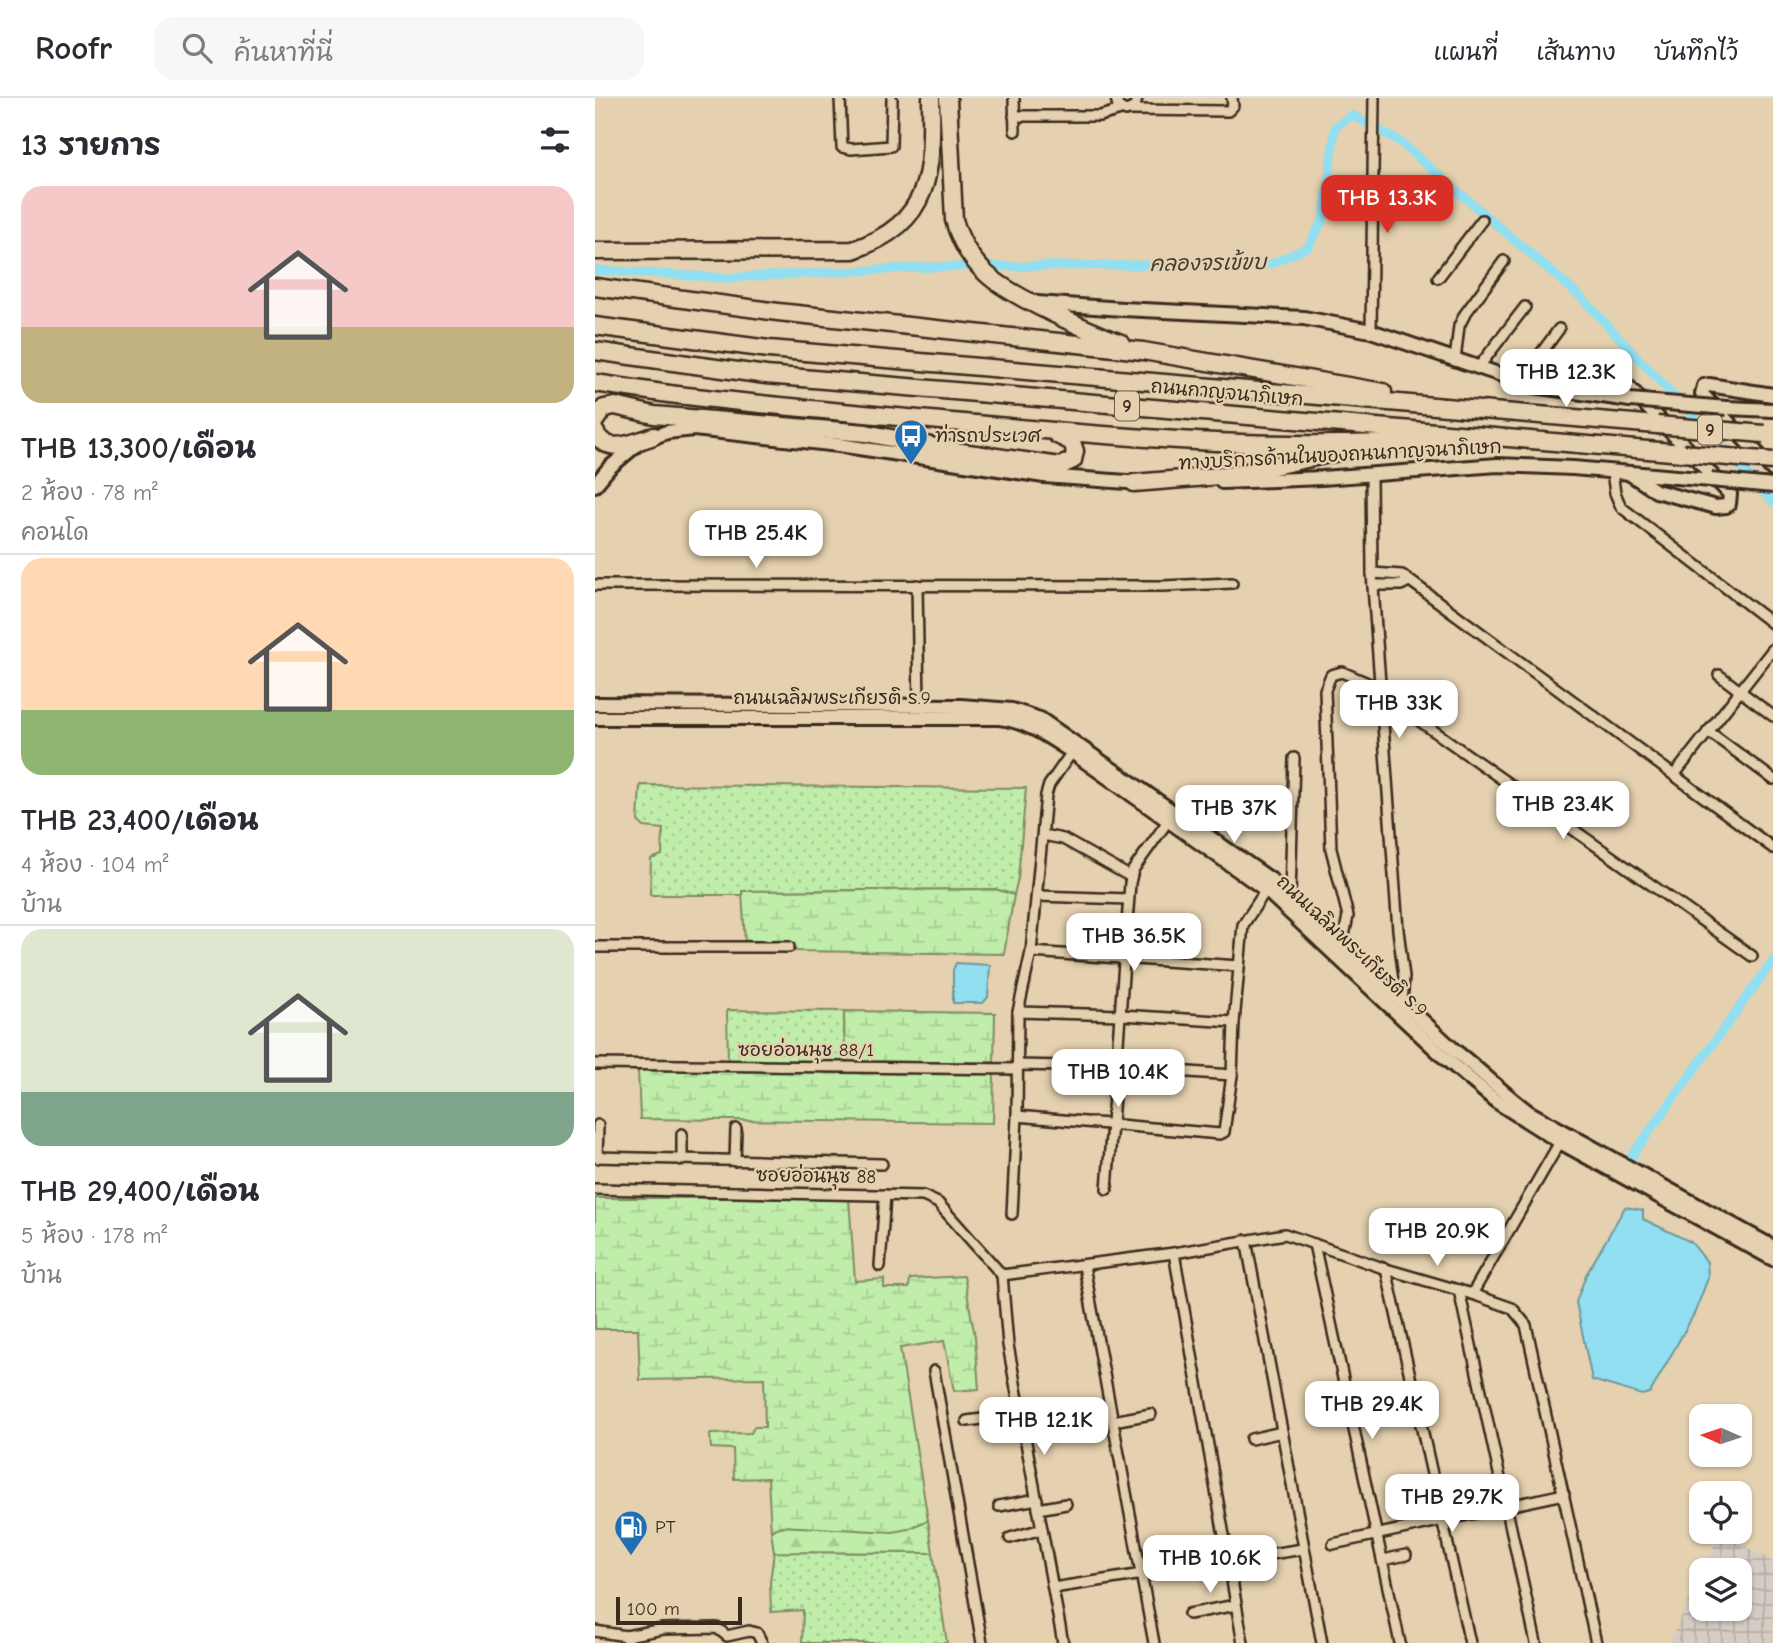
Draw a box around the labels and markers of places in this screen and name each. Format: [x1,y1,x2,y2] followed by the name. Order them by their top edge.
[1307,176,1467,235] pin: THB 13.3K
[1486,350,1646,409] pin: THB 12.3K
[892,417,930,466] bus stop icon: ท่ารถประเวศ
[935,424,1041,447] place label: ท่ารถประเวศ
[676,510,836,570] pin: THB 25.4K
[1334,680,1464,740] pin: THB 33K
[1483,782,1643,841] pin: THB 23.4K
[1169,786,1299,845] pin: THB 37K
[1054,914,1214,973] pin: THB 36.5K
[1038,1049,1198,1109] pin: THB 10.4K
[1357,1208,1517,1268] pin: THB 20.9K
[1292,1382,1452,1441] pin: THB 29.4K
[964,1398,1124,1457] pin: THB 12.1K
[1372,1474,1532,1534] pin: THB 29.7K
[612,1508,650,1557] fuel station icon: PT
[655,1516,676,1538] place label: PT
[1130,1536,1290,1595] pin: THB 10.6K

